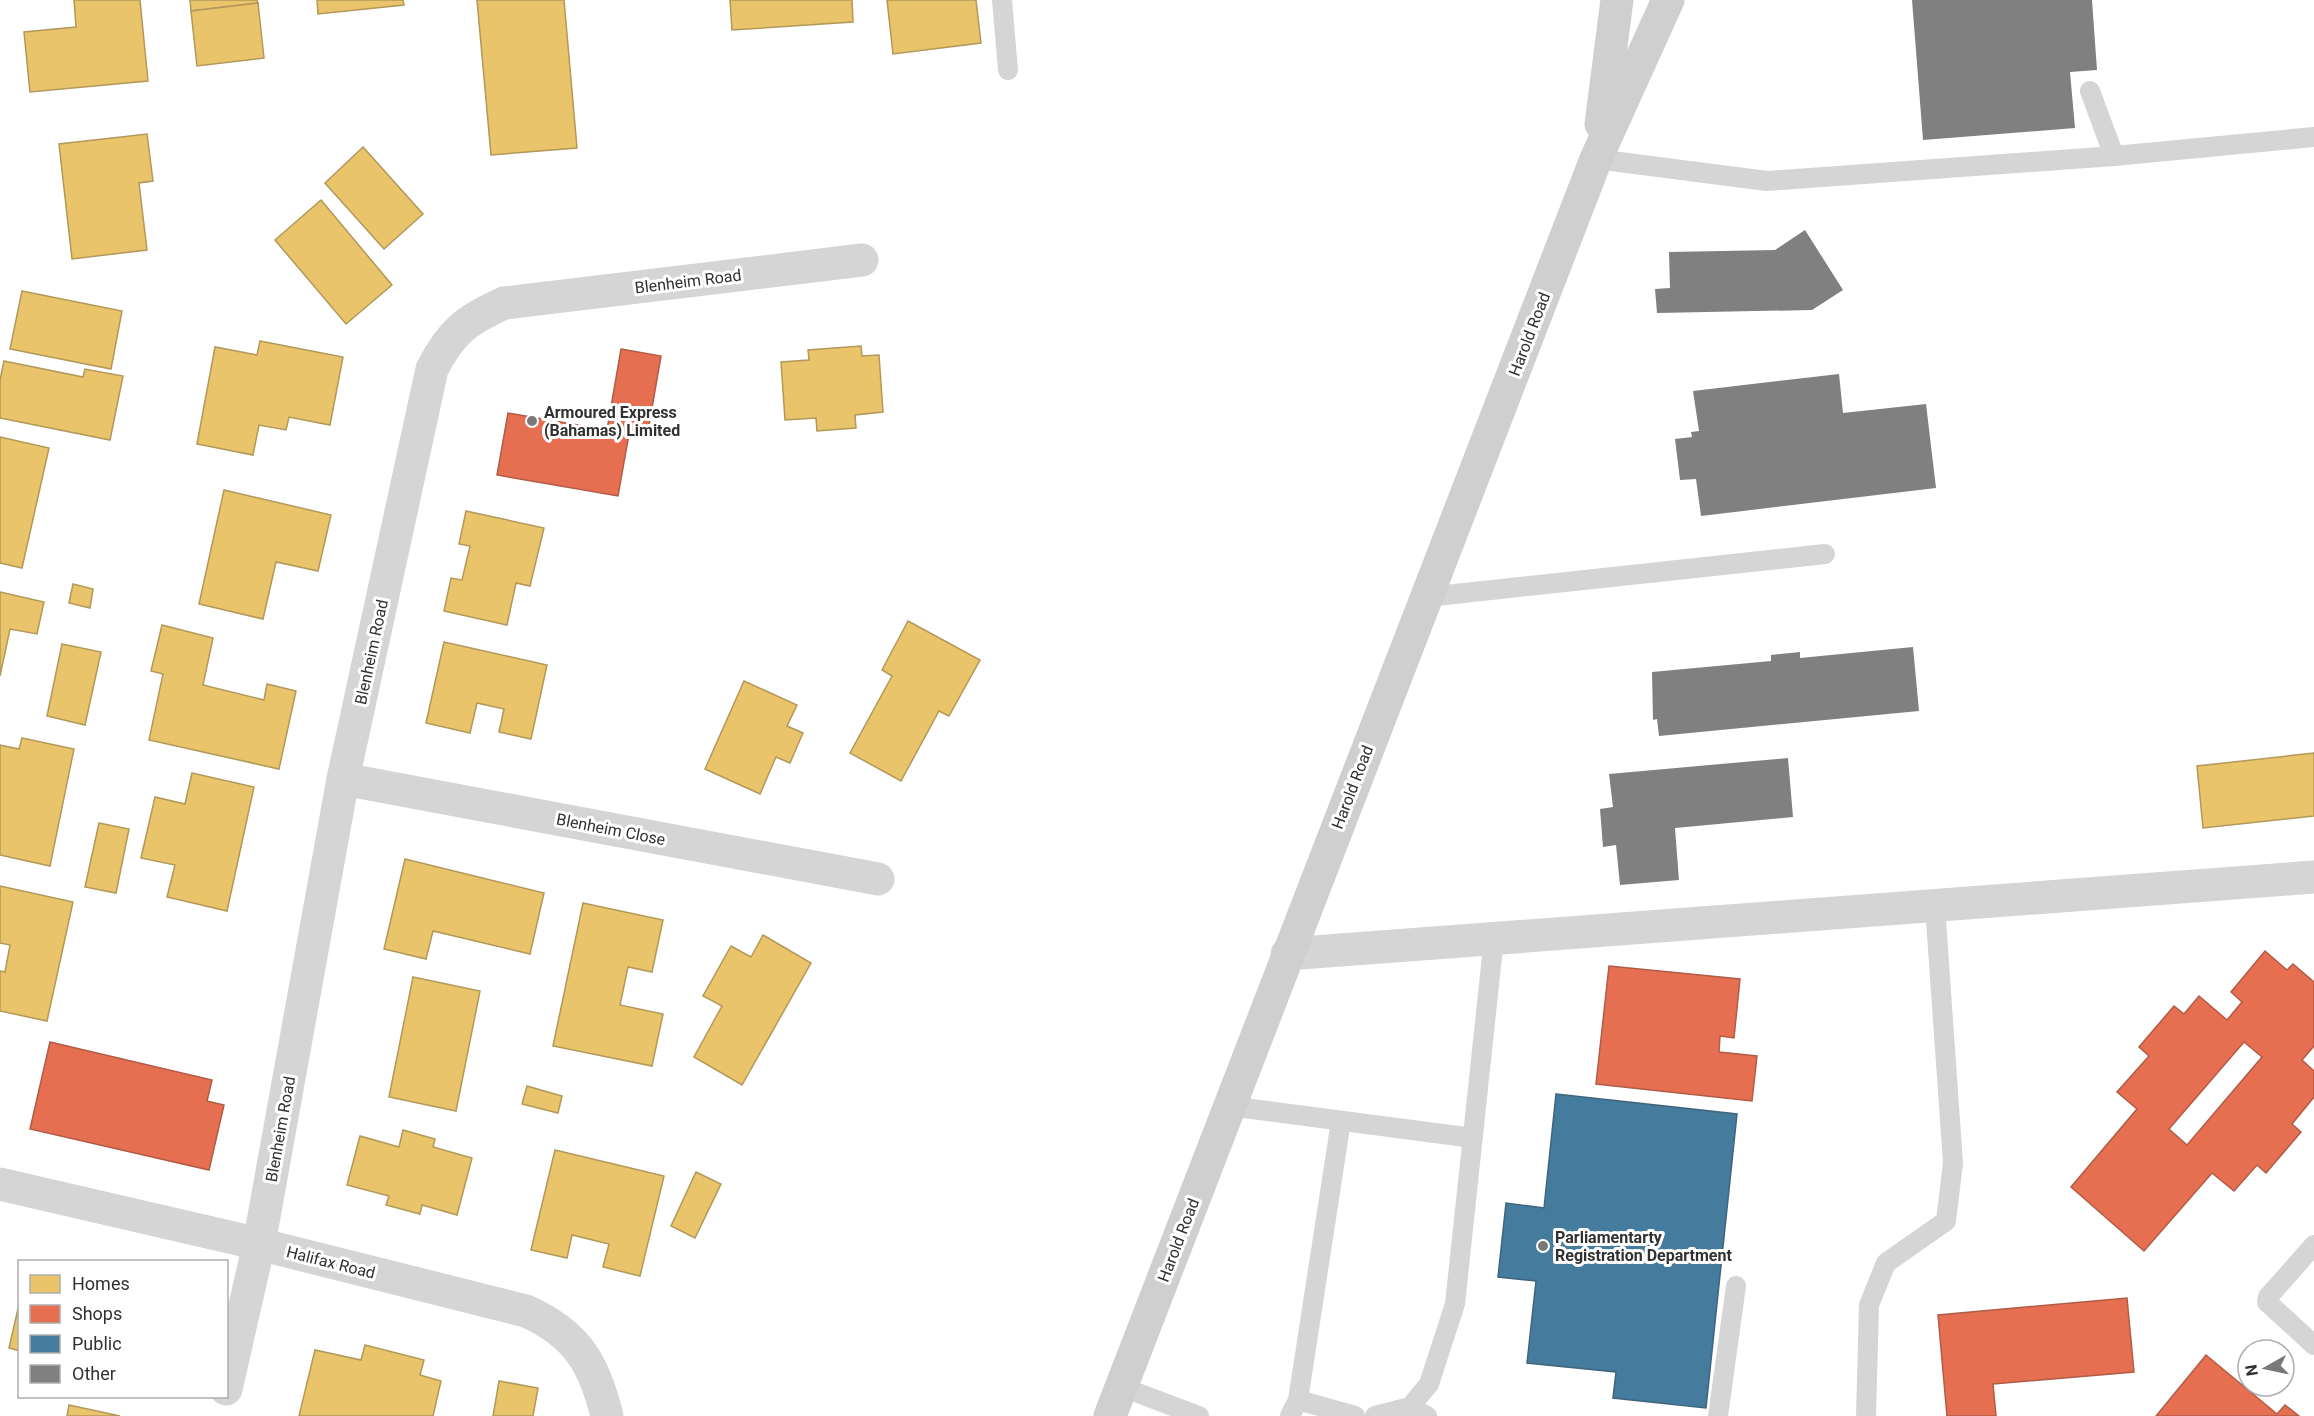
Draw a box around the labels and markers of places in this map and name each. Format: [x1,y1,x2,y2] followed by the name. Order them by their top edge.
[544,403,680,440] place label: Armoured Express (Bahamas) Limited
[525,414,539,428] marker: Armoured Express (Bahamas) Limited
[1555,1228,1732,1265] place label: Parliamentarty Registration Department
[1536,1239,1550,1253] marker: Parliamentarty Registration Department

